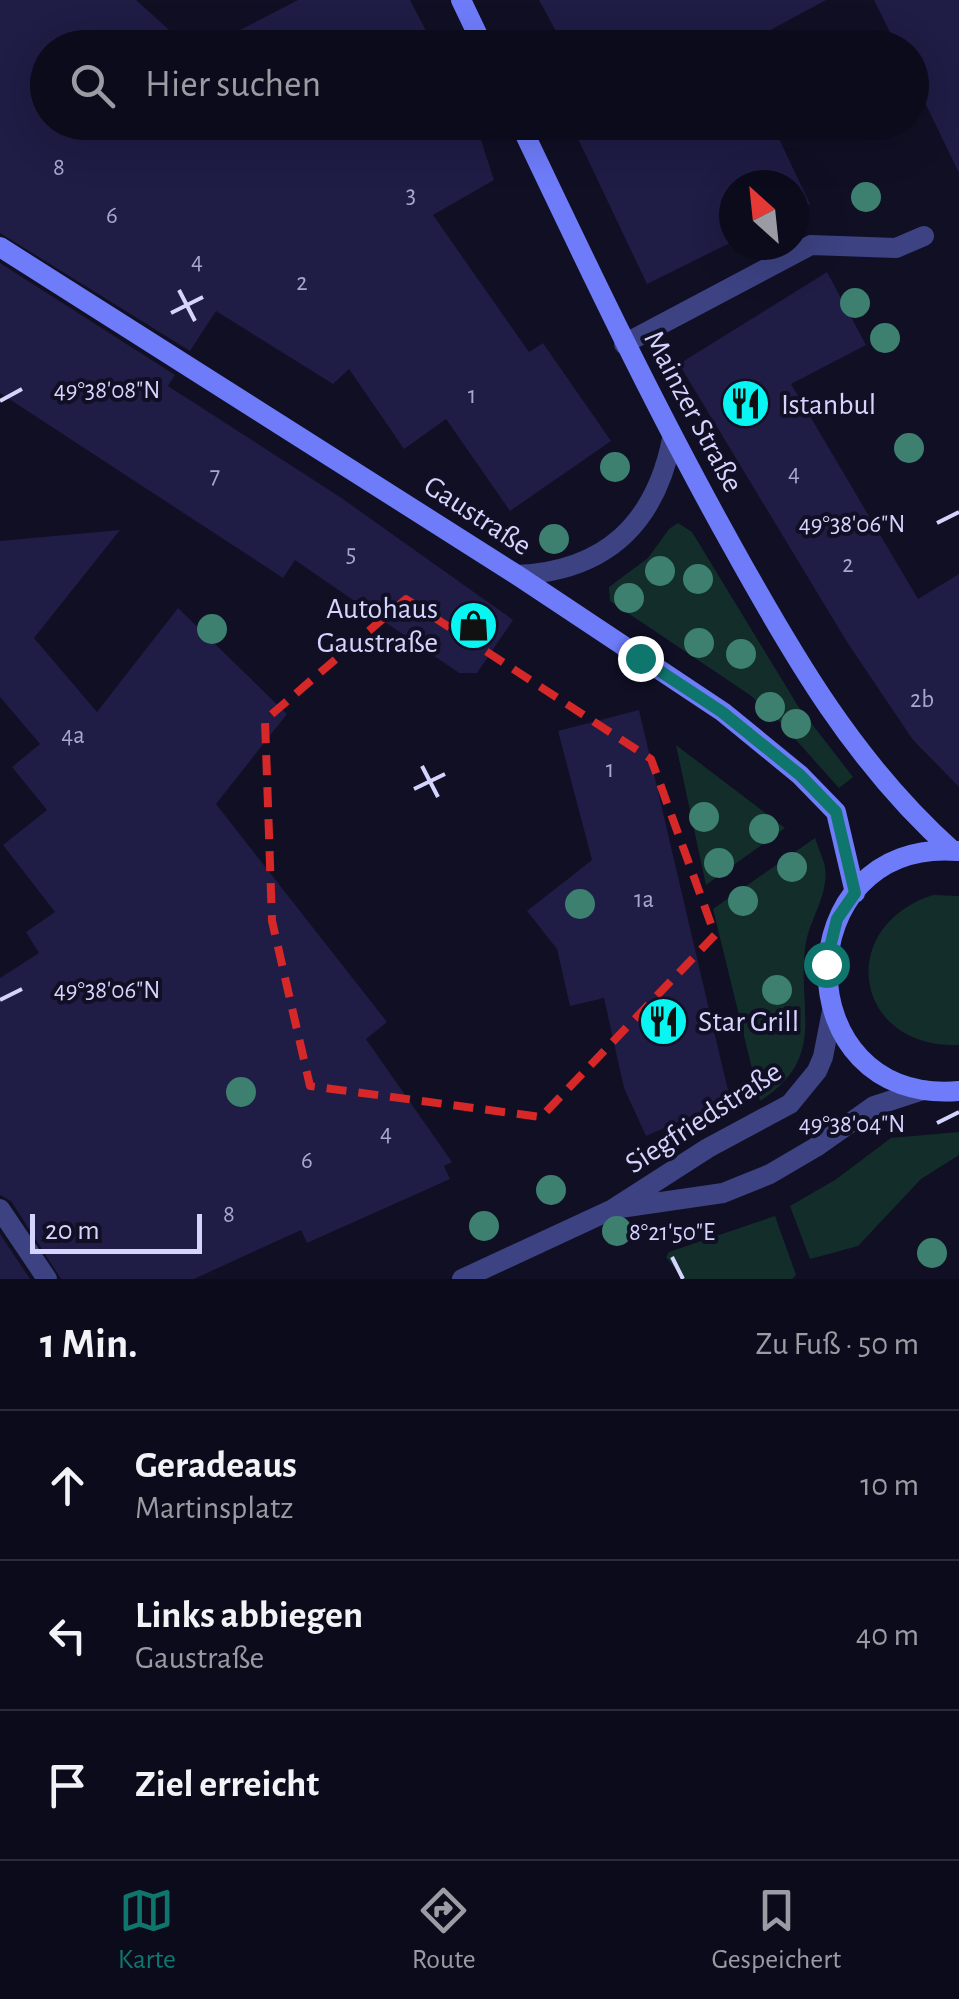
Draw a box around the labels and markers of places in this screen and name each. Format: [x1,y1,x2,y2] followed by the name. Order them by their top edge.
[720,378,772,430] restaurant icon: Istanbul
[781,390,876,420] place label: Istanbul
[317,594,438,658] place label: Autohaus Gaustraße
[447,599,499,651] shop icon: Autohaus Gaustraße
[637,995,689,1047] restaurant icon: Star Grill
[698,1007,799,1037] place label: Star Grill

